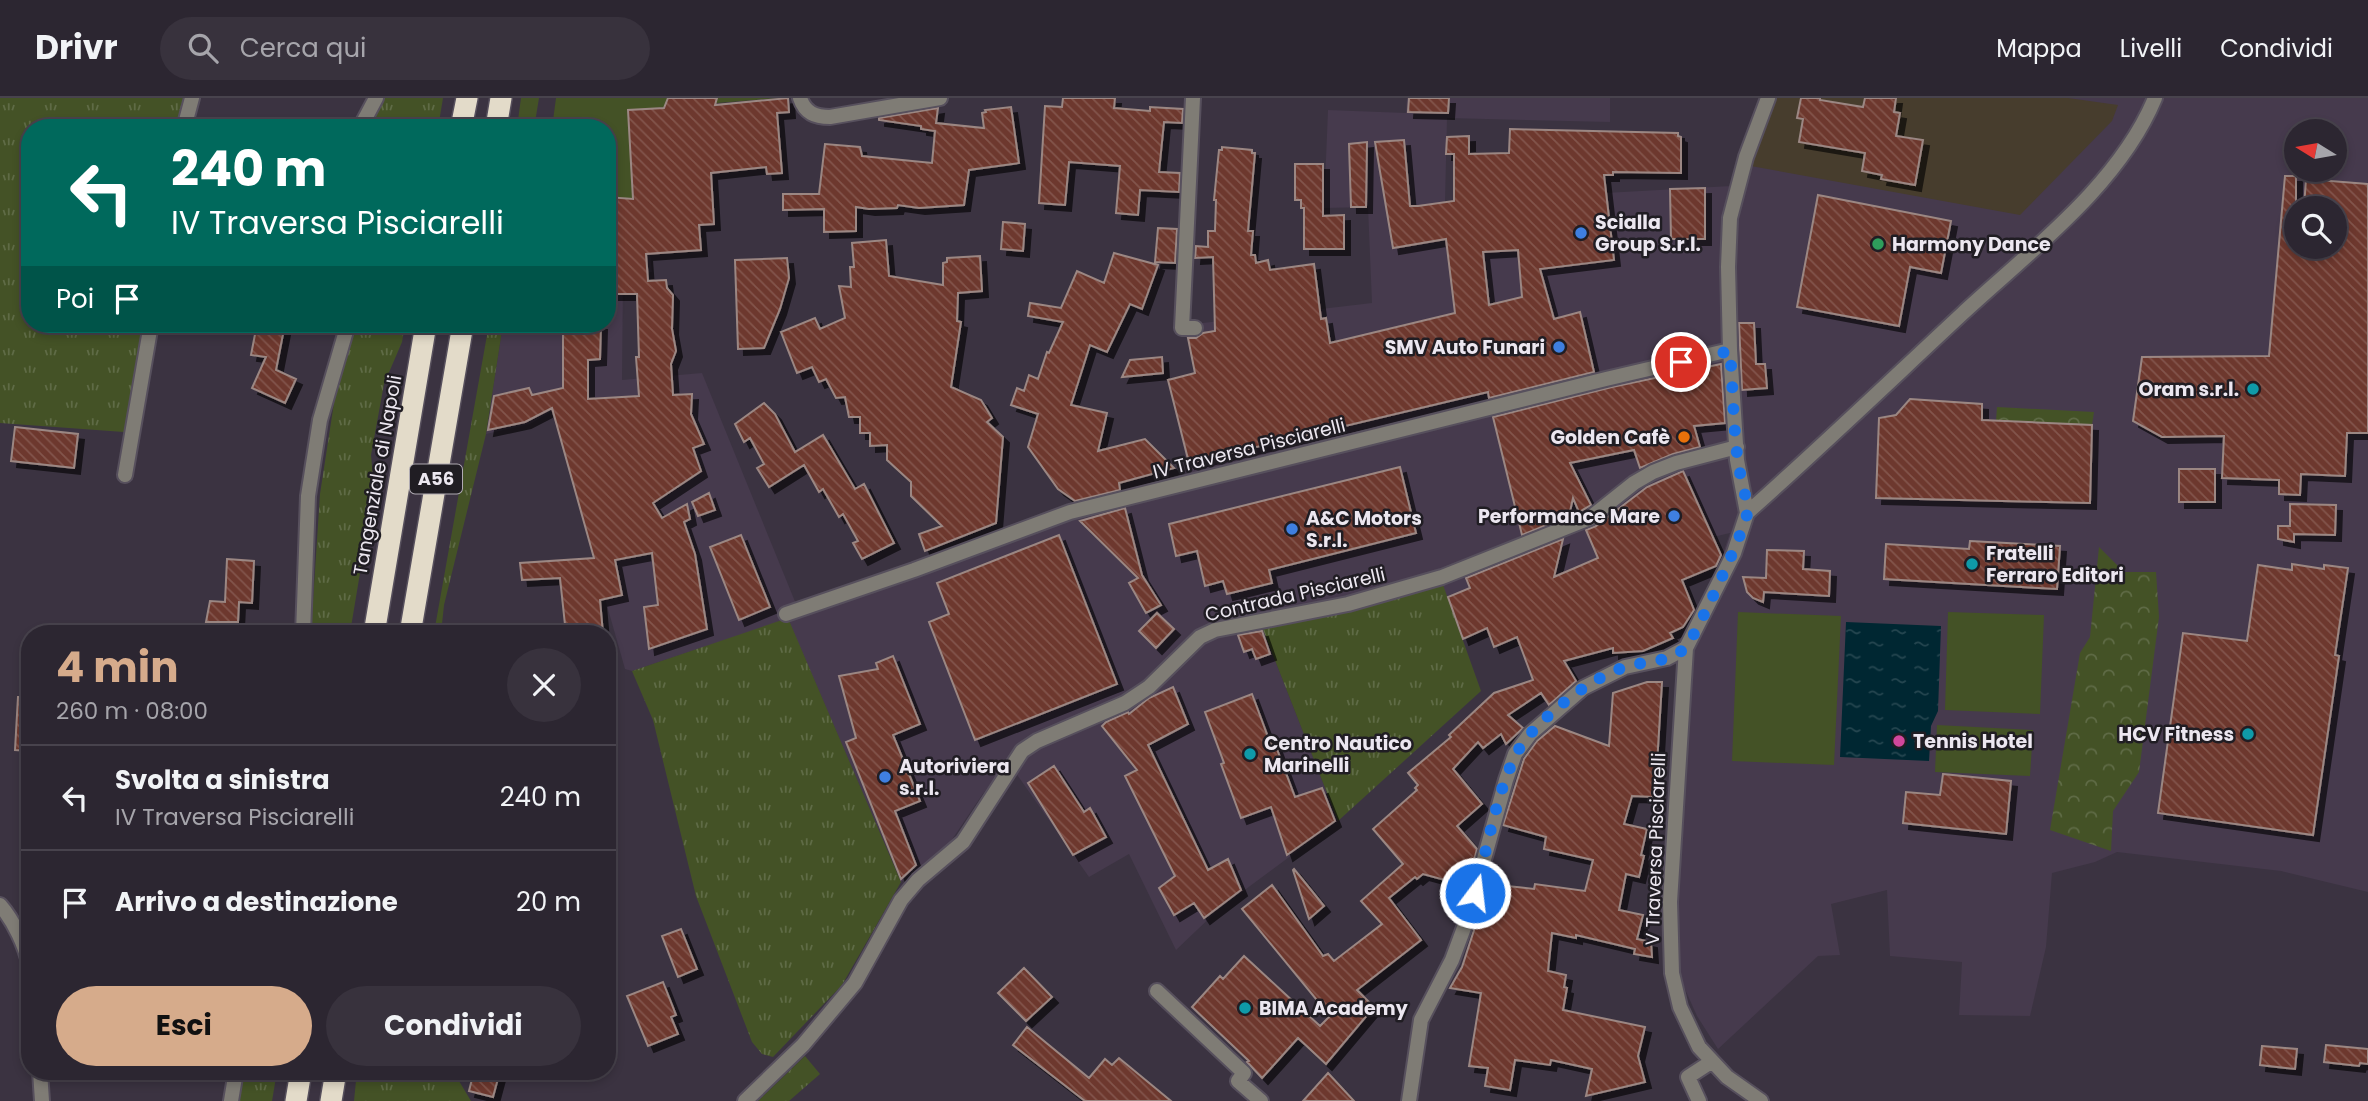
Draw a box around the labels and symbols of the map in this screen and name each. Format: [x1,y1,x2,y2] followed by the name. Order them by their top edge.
[2284,119,2347,182] north arrow
[1595,209,1701,258] place label: Scialla Group S.r.l.
[1573,225,1589,241] marker: Scialla Group S.r.l.
[1892,231,2051,258] place label: Harmony Dance
[1870,236,1886,252] marker: Harmony Dance
[1651,332,1711,392] pin
[1385,334,1545,361] place label: SMV Auto Funari
[1551,339,1567,355] marker: SMV Auto Funari
[347,373,408,577] street label: Tangenziale di Napoli
[2138,376,2239,403] place label: Oram s.r.l.
[2245,381,2261,397] marker: Oram s.r.l.
[1150,411,1348,485] street label: IV Traversa Pisciarelli
[1550,424,1670,451] place label: Golden Cafè
[1676,429,1692,445] marker: Golden Cafè
[410,464,462,494] road number: A56
[1478,503,1660,530] place label: Performance Mare
[1306,505,1422,554] place label: A&C Motors S.r.l.
[1666,508,1682,524] marker: Performance Mare
[1284,521,1300,537] marker: A&C Motors S.r.l.
[1986,540,2124,589] place label: Fratelli Ferraro Editori
[1964,556,1980,572] marker: Fratelli Ferraro Editori
[1202,561,1388,628] street label: Contrada Pisciarelli
[2118,721,2234,748] place label: HCV Fitness
[2240,726,2256,742] marker: HCV Fitness
[1913,728,2033,755] place label: Tennis Hotel
[1264,730,1412,779] place label: Centro Nautico Marinelli
[1891,733,1907,749] marker: Tennis Hotel
[1242,746,1258,762] marker: Centro Nautico Marinelli
[1639,752,1672,946] street label: V Traversa Pisciarelli
[899,753,1010,802] place label: Autoriviera s.r.l.
[877,769,893,785] marker: Autoriviera s.r.l.
[1438,856,1512,930] position arrow
[1259,995,1409,1022] place label: BIMA Academy
[1237,1000,1253,1016] marker: BIMA Academy

